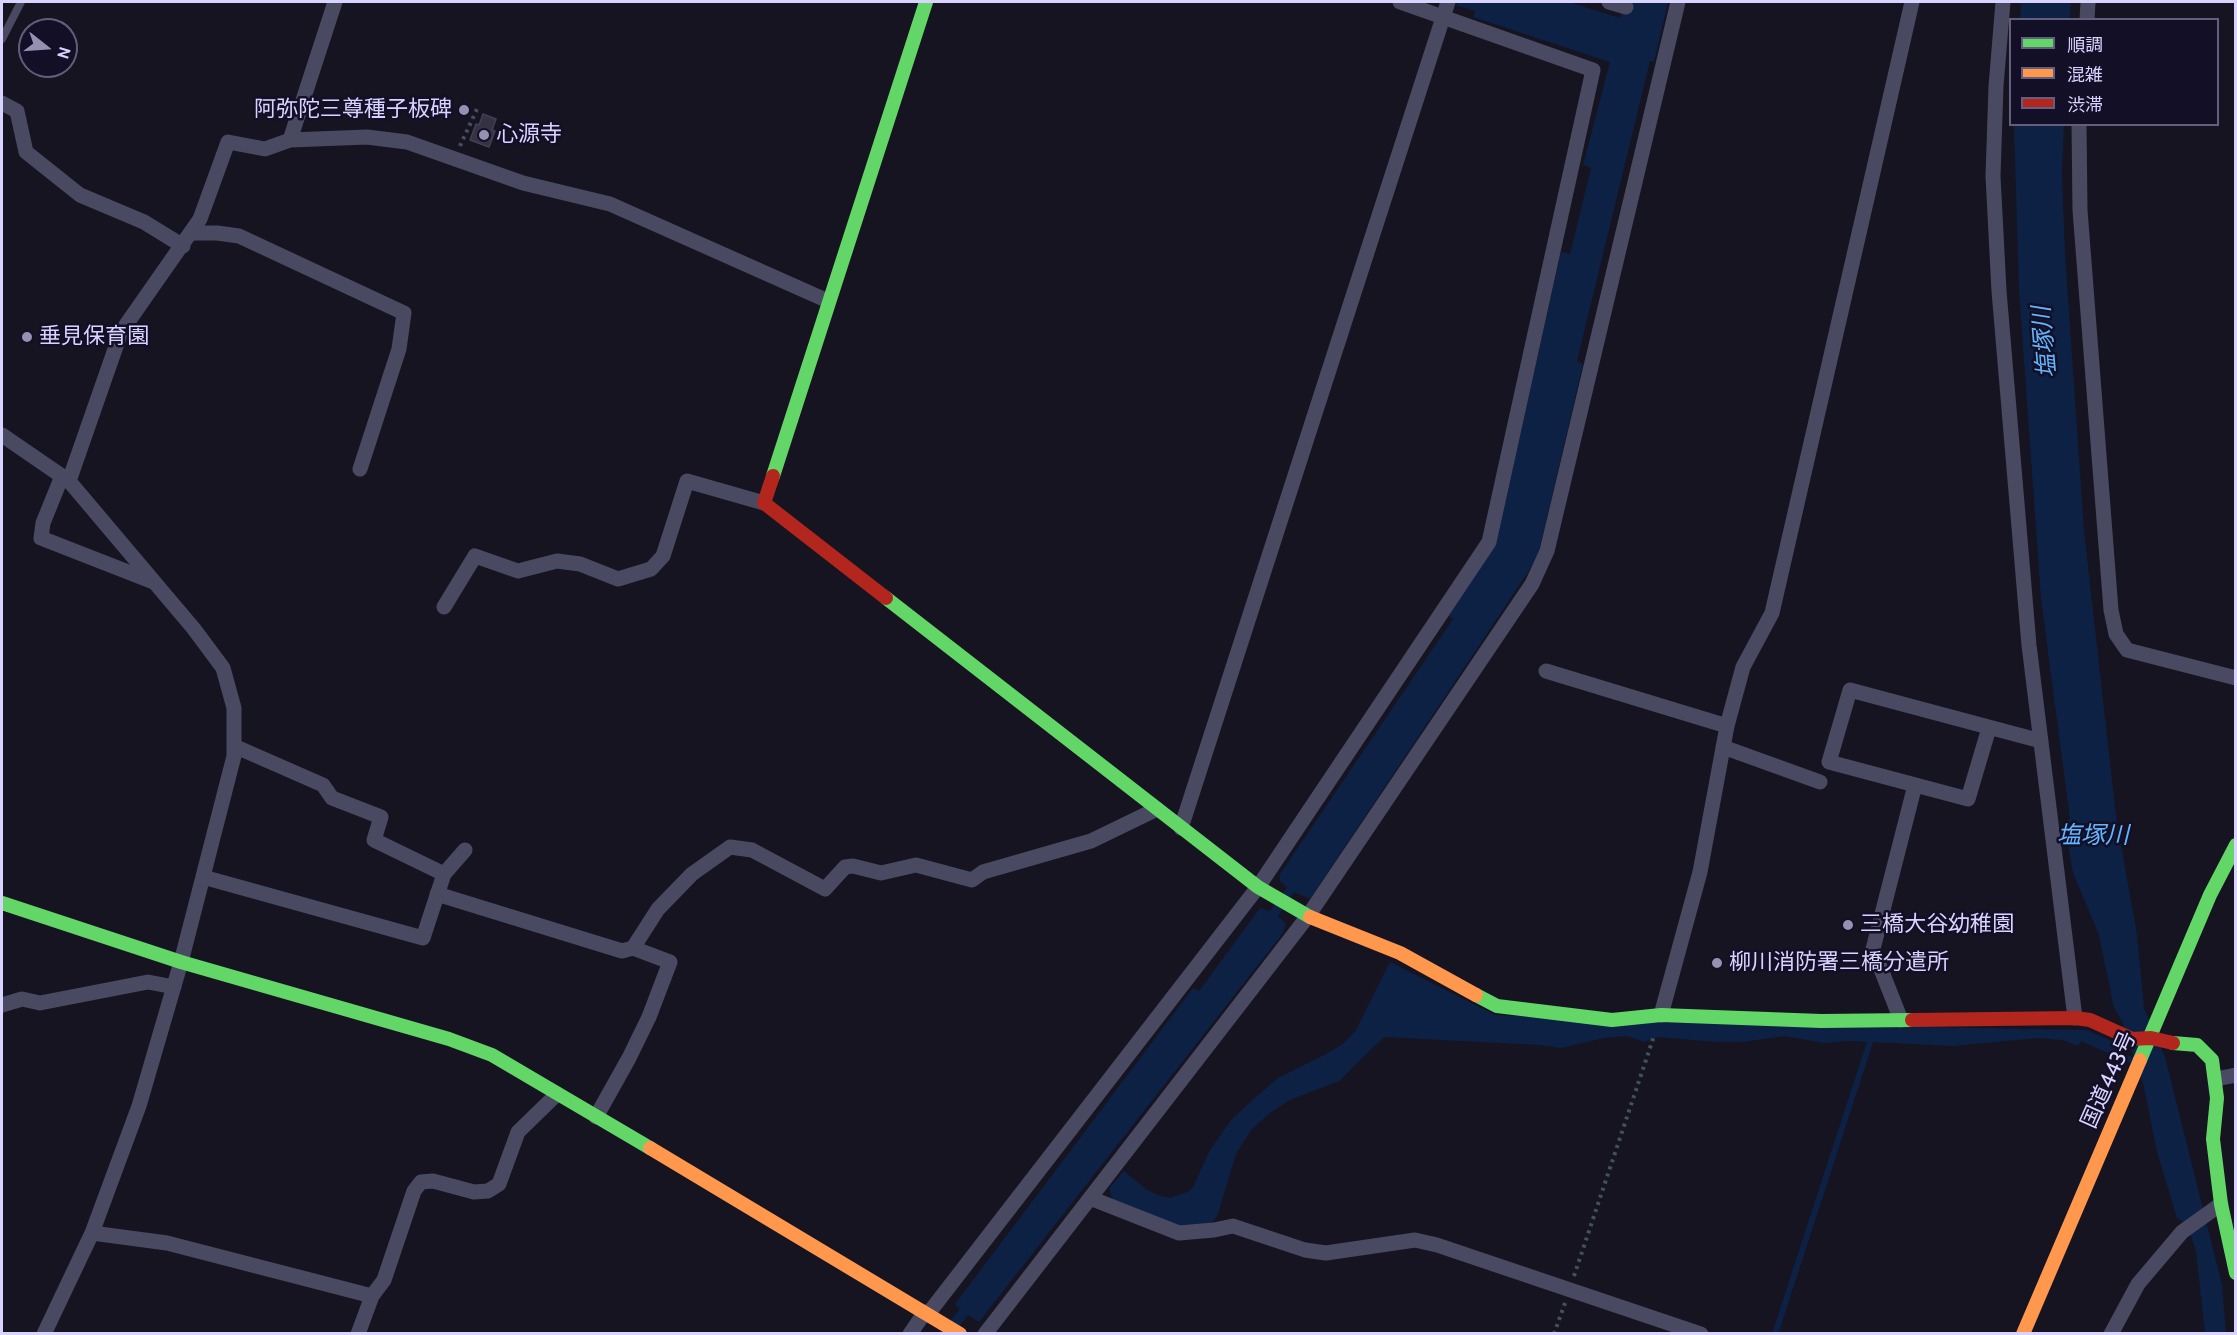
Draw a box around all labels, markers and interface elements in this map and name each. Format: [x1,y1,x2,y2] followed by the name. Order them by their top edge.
[18,18,78,78] north arrow
[2009,18,2219,126] legend
[2067,34,2103,56] text: 順調
[53,45,75,61] text: N
[2067,64,2103,86] text: 混雑
[2067,94,2103,116] text: 渋滞
[254,97,452,123] place label: 阿弥陀三尊種子板碑
[457,103,471,117] marker: 阿弥陀三尊種子板碑
[496,122,562,148] place label: 心源寺
[477,128,491,142] marker: 心源寺
[2028,305,2062,379] water label: 塩塚川
[39,324,149,350] place label: 垂見保育園
[20,330,34,344] marker: 垂見保育園
[2057,822,2129,850] water label: 塩塚川
[1860,912,2014,938] place label: 三橋大谷幼稚園
[1841,918,1855,932] marker: 三橋大谷幼稚園
[1729,950,1949,976] place label: 柳川消防署三橋分遣所
[1710,956,1724,970] marker: 柳川消防署三橋分遣所
[2076,1027,2142,1133] street label: 国道443号

